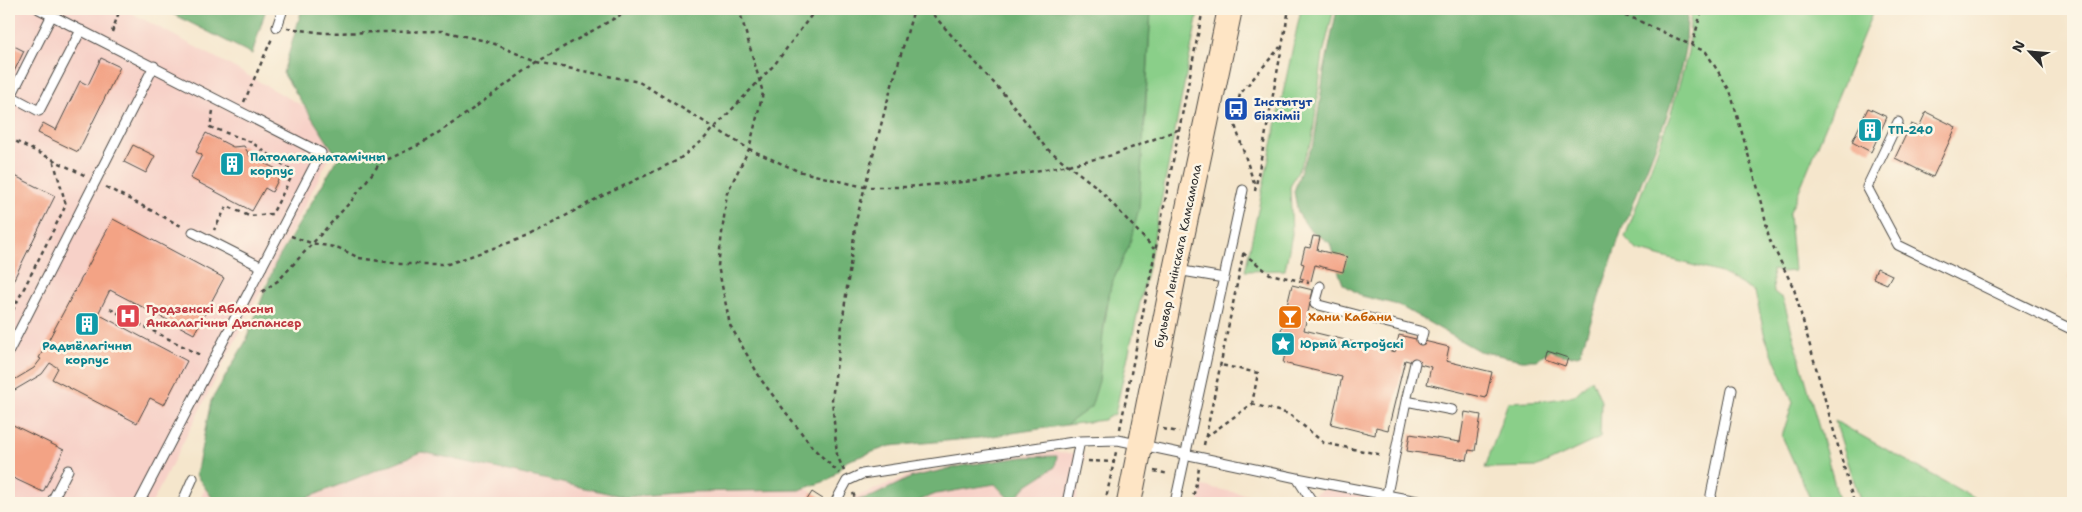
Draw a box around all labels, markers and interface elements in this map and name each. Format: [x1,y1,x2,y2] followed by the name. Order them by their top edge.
[2004,28,2054,78] north arrow
[2008,37,2029,55] text: N
[1254,94,1313,124] place label: Інстытут біяхіміі
[1223,96,1249,122] bus stop icon: Інстытут біяхіміі
[1857,117,1883,143] building icon: ТП-240
[1888,122,1933,138] place label: ТП-240
[250,149,386,179] place label: Патолагаанатамічны корпус
[219,151,245,177] building icon: Патолагаанатамічны корпус
[1151,162,1205,349] street label: бульвар Ленінскага Камсамола
[146,301,301,331] place label: Гродзенскі Абласны Анкалагічны Дыспансер
[115,303,141,329] hospital icon: Гродзенскі Абласны Анкалагічны Дыспансер
[1277,304,1303,330] bar icon: Хани Кабани
[1308,309,1393,325] place label: Хани Кабани
[74,311,100,337] building icon: Радыёлагічны корпус
[1270,331,1296,357] place icon: Юрый Астроўскі
[1300,336,1404,352] place label: Юрый Астроўскі
[42,338,132,368] place label: Радыёлагічны корпус

